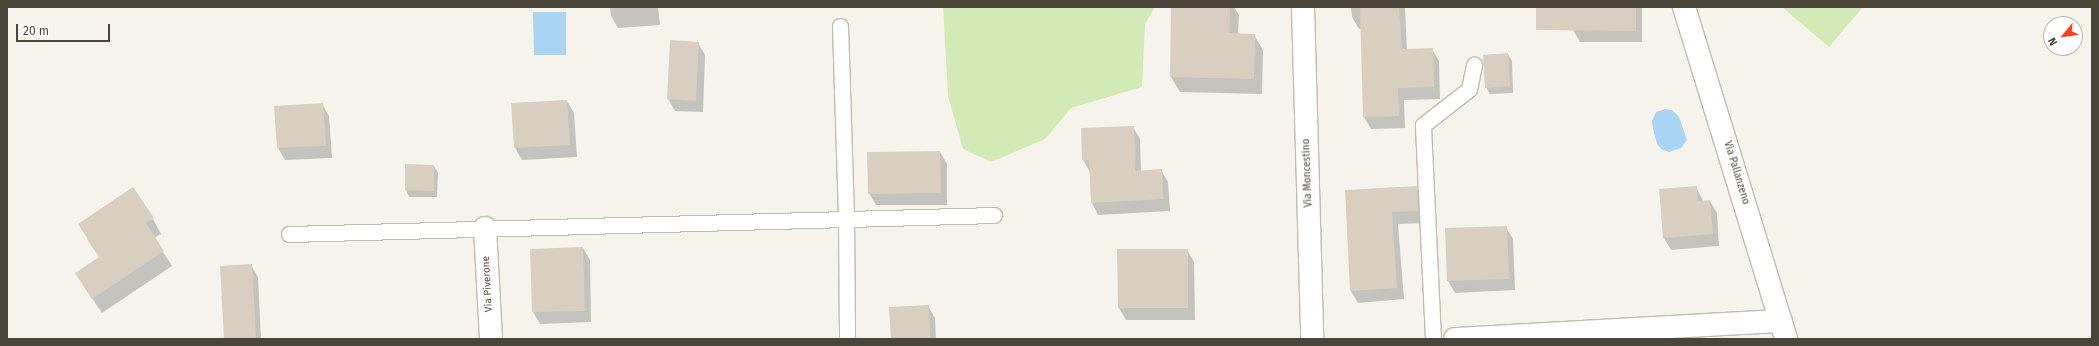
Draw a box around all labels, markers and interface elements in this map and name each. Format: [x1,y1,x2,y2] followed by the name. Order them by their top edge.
[18,16,112,42] scale bar
[2043,16,2083,56] north arrow
[23,24,49,38] text: 20 m
[2045,35,2060,48] text: N
[1301,138,1315,208] street label: Via Moncestino
[1721,140,1751,206] street label: Via Pallanzeno
[481,256,495,312] street label: Via Piverone

